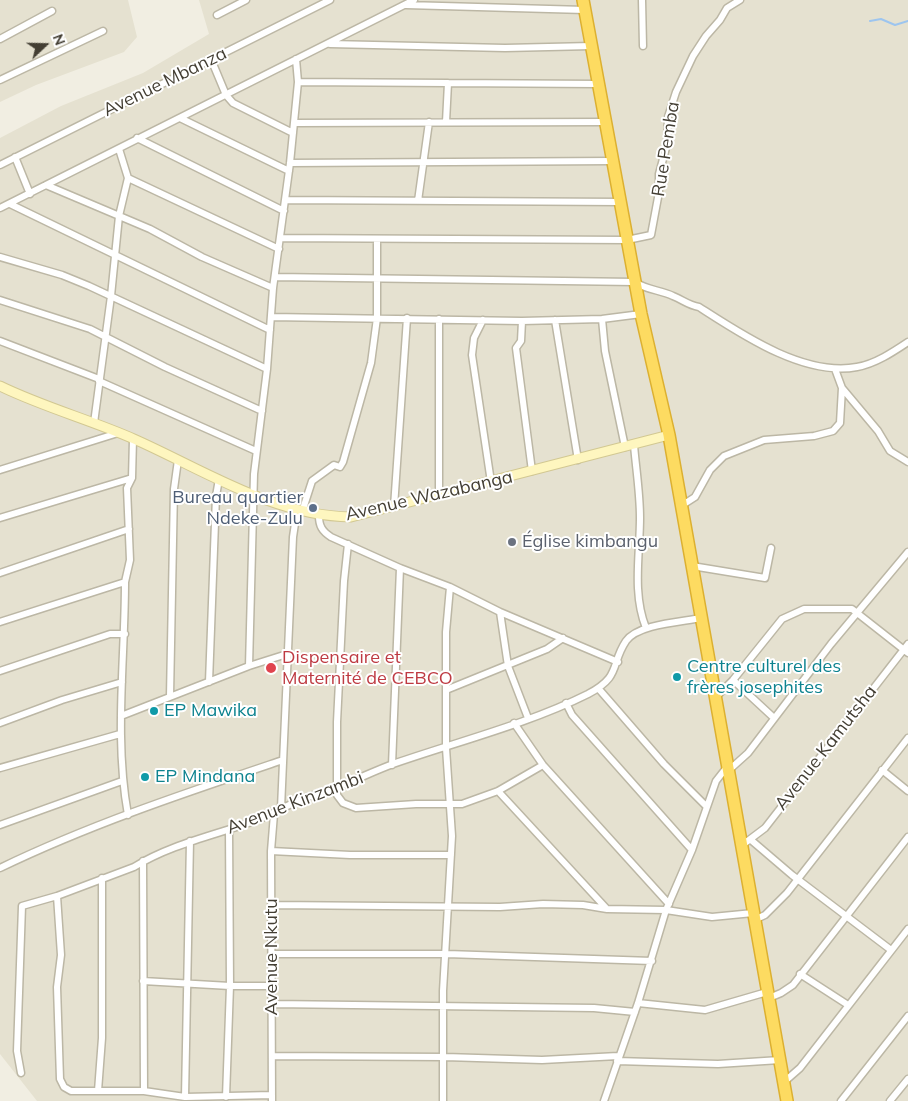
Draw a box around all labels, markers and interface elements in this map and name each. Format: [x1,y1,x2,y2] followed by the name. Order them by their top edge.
[20,20,70,70] north arrow
[49,31,69,48] text: N
[100,43,230,121] street label: Avenue Mbanza
[648,100,684,198] street label: Rue Pemba
[343,466,515,526] street label: Avenue Wazabanga
[172,487,303,530] place label: Bureau quartier Ndeke-Zulu
[307,502,319,514] marker: Bureau quartier Ndeke-Zulu
[522,531,658,553] place label: Église kimbangu
[506,536,518,548] marker: Église kimbangu
[282,647,453,690] place label: Dispensaire et Maternité de CEBCO
[687,656,841,699] place label: Centre culturel des frères josephites
[264,661,278,675] marker: Dispensaire et Maternité de CEBCO
[671,671,683,683] marker: Centre culturel des frères josephites
[771,681,881,815] street label: Avenue Kamutsha
[164,700,257,722] place label: EP Mawika
[148,705,160,717] marker: EP Mawika
[155,766,255,788] place label: EP Mindana
[224,767,366,839] street label: Avenue Kinzambi
[139,771,151,783] marker: EP Mindana
[261,898,283,1016] street label: Avenue Nkutu

